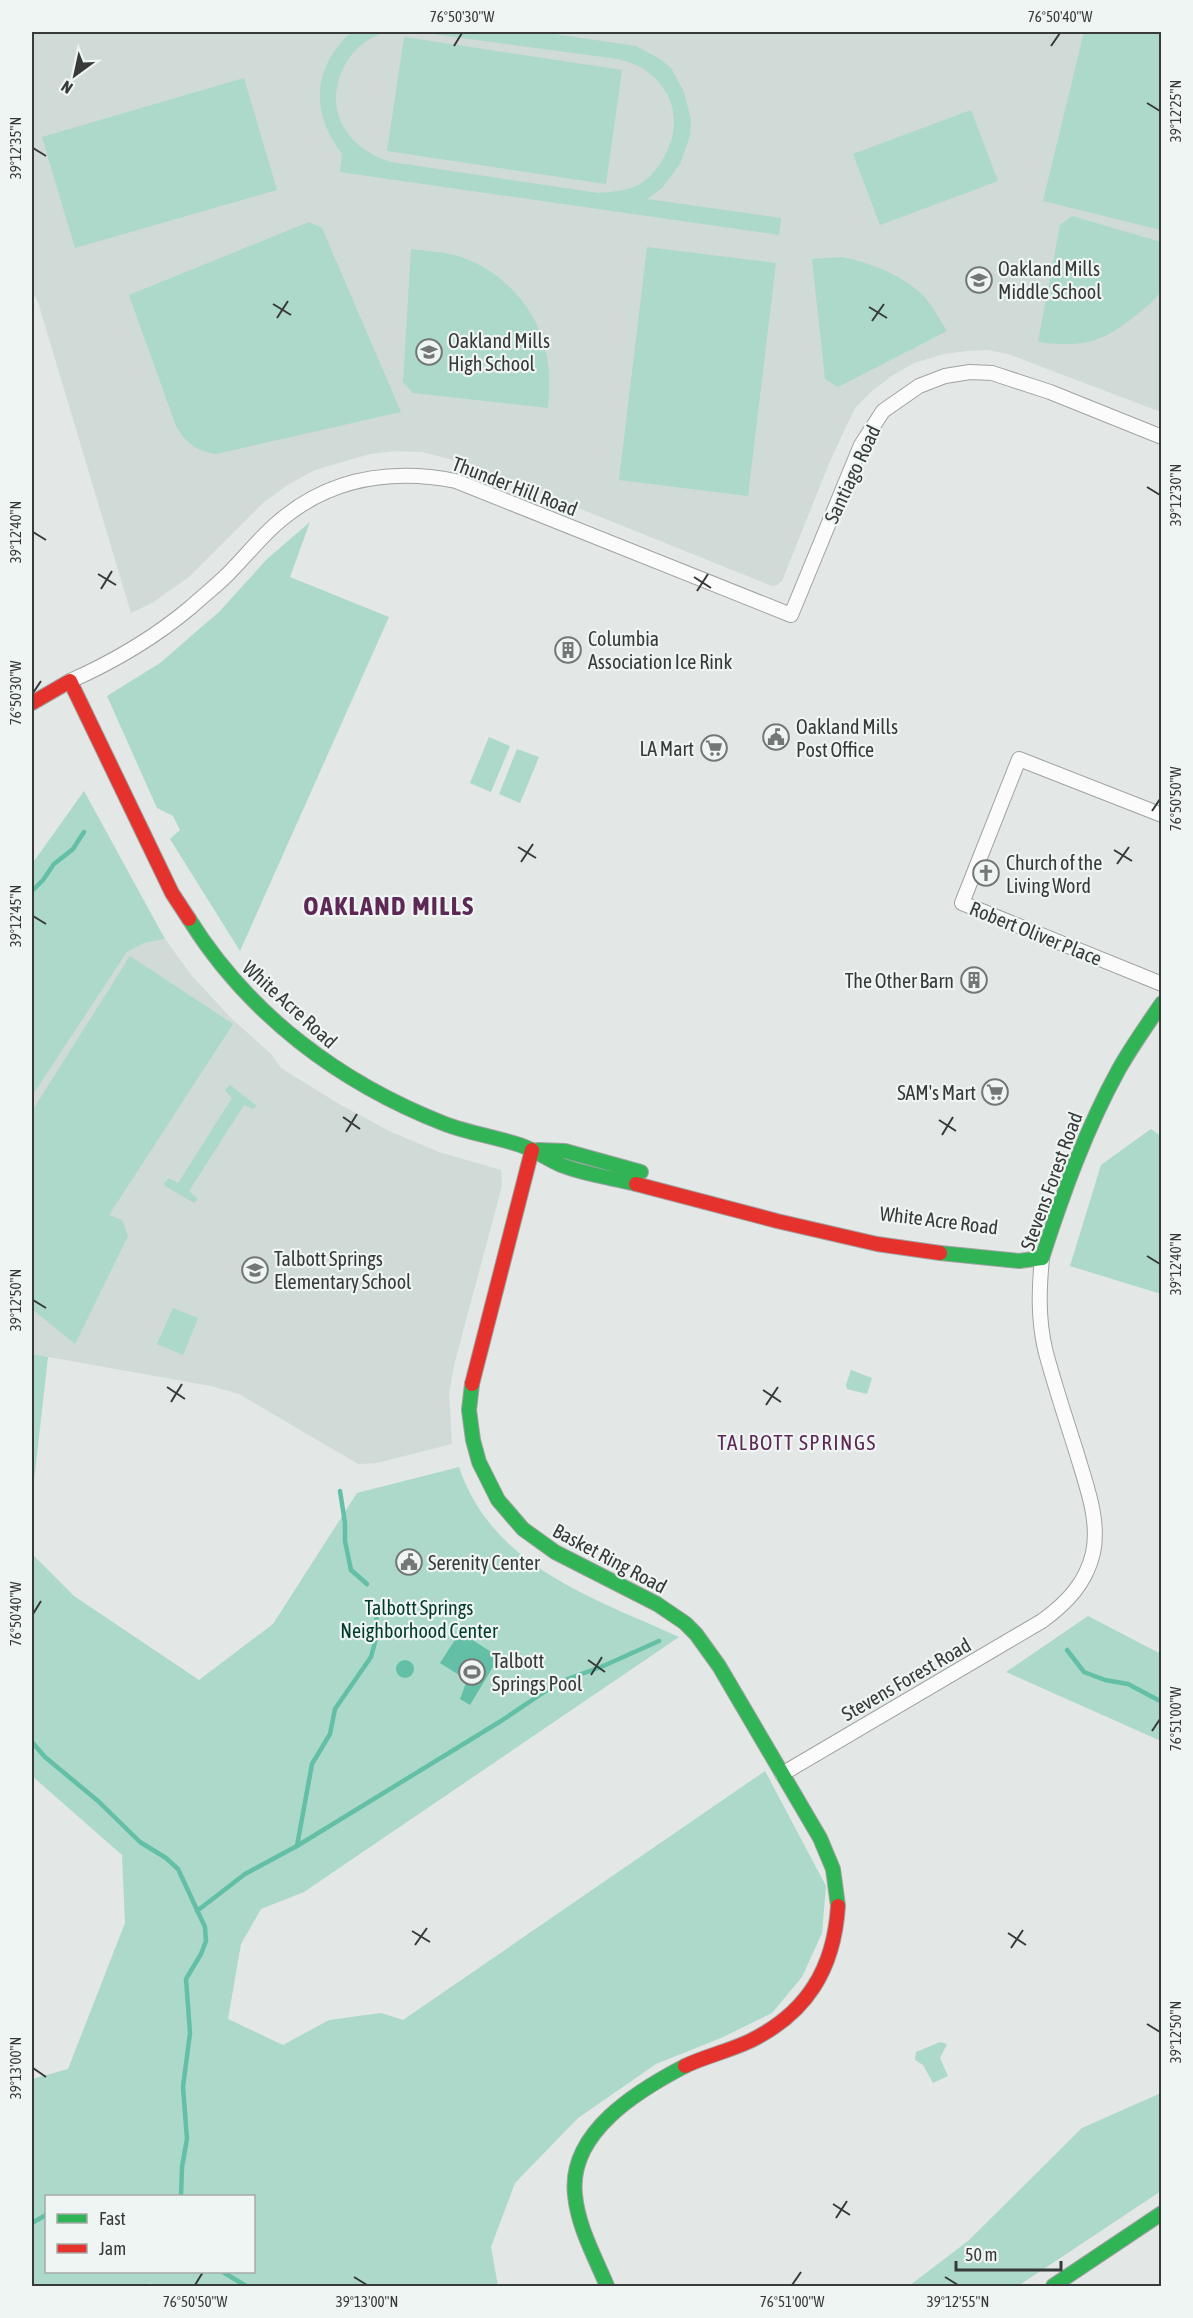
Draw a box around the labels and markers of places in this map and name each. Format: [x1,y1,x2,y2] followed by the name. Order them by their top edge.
[998,257,1102,303] place label: Oakland Mills Middle School
[964,265,994,295] school or university icon: Oakland Mills Middle School
[448,329,550,375] place label: Oakland Mills High School
[414,337,444,367] school or university icon: Oakland Mills High School
[588,627,732,673] place label: Columbia Association Ice Rink
[553,635,583,665] building icon: Columbia Association Ice Rink
[796,715,898,761] place label: Oakland Mills Post Office
[761,722,791,752] public building icon: Oakland Mills Post Office
[699,733,729,763] supermarket icon: LA Mart
[640,737,694,760] place label: LA Mart
[1006,851,1102,897] place label: Church of the Living Word
[971,858,1001,888] church icon: Church of the Living Word
[959,965,989,995] building icon: The Other Barn
[845,969,954,992] place label: The Other Barn
[980,1077,1010,1107] supermarket icon: SAM's Mart
[897,1081,976,1104] place label: SAM's Mart
[274,1247,412,1293] place label: Talbott Springs Elementary School
[240,1255,270,1285] school or university icon: Talbott Springs Elementary School
[394,1547,424,1577] public building icon: Serenity Center
[428,1551,541,1574] place label: Serenity Center
[492,1649,583,1695] place label: Talbott Springs Pool
[457,1657,487,1687] sports icon: Talbott Springs Pool

